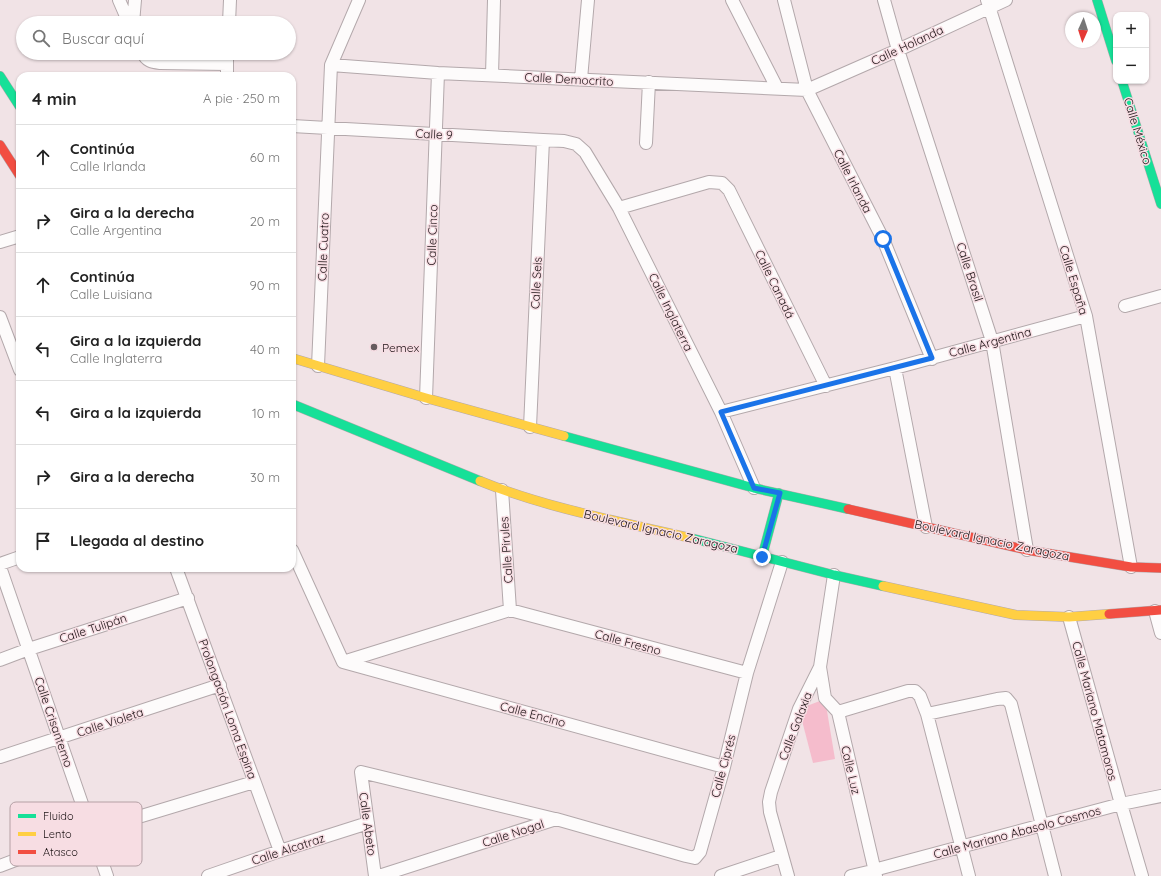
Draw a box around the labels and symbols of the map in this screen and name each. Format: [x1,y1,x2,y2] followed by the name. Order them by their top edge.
[1065,12,1101,48] north arrow
[868,22,946,68] street label: Calle Holanda
[524,69,614,89] street label: Calle Democrito
[1121,96,1155,166] street label: Calle México
[415,126,453,142] street label: Calle 9
[830,147,876,215] street label: Calle Irlanda
[423,204,441,266] street label: Calle Cinco
[314,213,332,281] street label: Calle Cuatro
[874,230,892,248] route start
[953,241,987,303] street label: Calle Brasil
[1056,243,1092,317] street label: Calle España
[752,247,798,321] street label: Calle Canadá
[527,256,545,310] street label: Calle Seis
[646,270,696,354] street label: Calle Inglaterra
[947,324,1033,360] street label: Calle Argentina
[382,340,419,355] place label: Pemex
[369,342,379,352] marker: Pemex
[582,506,740,556] street label: Boulevard Ignacio Zaragoza
[496,516,516,584] street label: Calle Pirules
[913,516,1071,564] street label: Boulevard Ignacio Zaragoza
[753,548,771,566] route end
[57,610,129,646] street label: Calle Tulipán
[593,626,663,658] street label: Calle Fresno
[196,637,260,781] street label: Prolongación Loma Espina
[1069,640,1121,783] street label: Calle Mariano Matamoros
[32,675,76,769] street label: Calle Crisantemo
[775,690,815,762] street label: Calle Galaxia
[499,698,567,730] street label: Calle Encino
[75,704,145,740] street label: Calle Violeta
[707,732,739,799] street label: Calle Ciprés
[838,744,864,796] street label: Calle Luz
[356,791,380,857] street label: Calle Abeto
[10,802,142,866] legend
[932,802,1103,862] street label: Calle Mariano Abasolo Cosmos
[43,809,74,823] text: Fluido
[480,816,546,850] street label: Calle Nogal
[43,827,72,841] text: Lento
[250,830,327,868] street label: Calle Alcatraz
[43,845,78,859] text: Atasco

